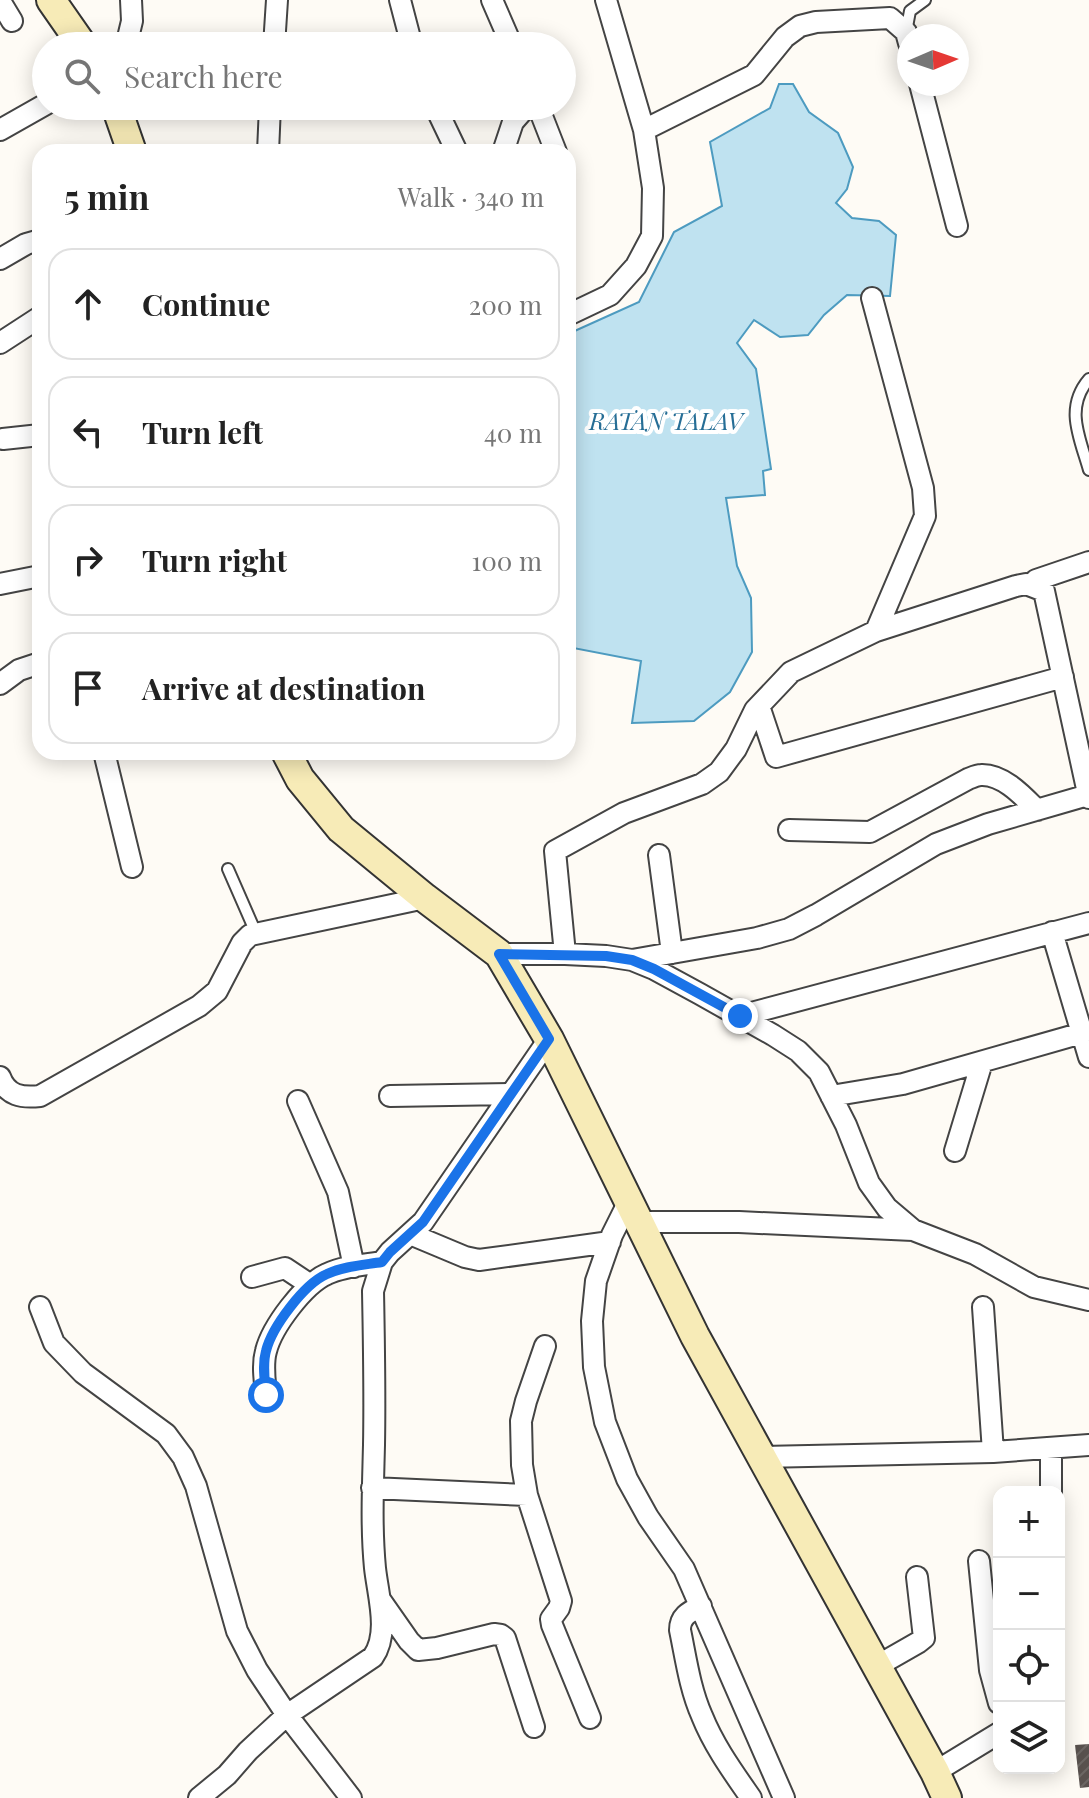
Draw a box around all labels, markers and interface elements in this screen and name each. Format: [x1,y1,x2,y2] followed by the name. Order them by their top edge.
[897,24,969,96] north arrow
[32,32,576,120] search box
[60,54,104,98] icon: search
[124,56,283,96] text: Search here
[64,173,149,219] text: 5 min
[398,179,544,214] text: Walk · 340 m
[66,282,110,326] icon: ahead
[142,284,270,324] text: Continue
[469,287,542,322] text: 200 m
[588,404,746,436] water label: RATAN TALAV
[66,410,110,454] icon: left
[142,412,263,452] text: Turn left
[484,415,542,450] text: 40 m
[66,538,110,582] icon: right
[142,540,287,580] text: Turn right
[472,543,542,578] text: 100 m
[66,666,110,710] icon: arrive
[142,668,425,708] text: Arrive at destination
[722,998,758,1034] route end
[248,1377,284,1413] route start
[993,1486,1065,1774] map controls
[993,1486,1065,1558] button: +
[993,1558,1065,1630] button: −
[993,1630,1065,1702] button: locate
[993,1702,1065,1774] button: layers

